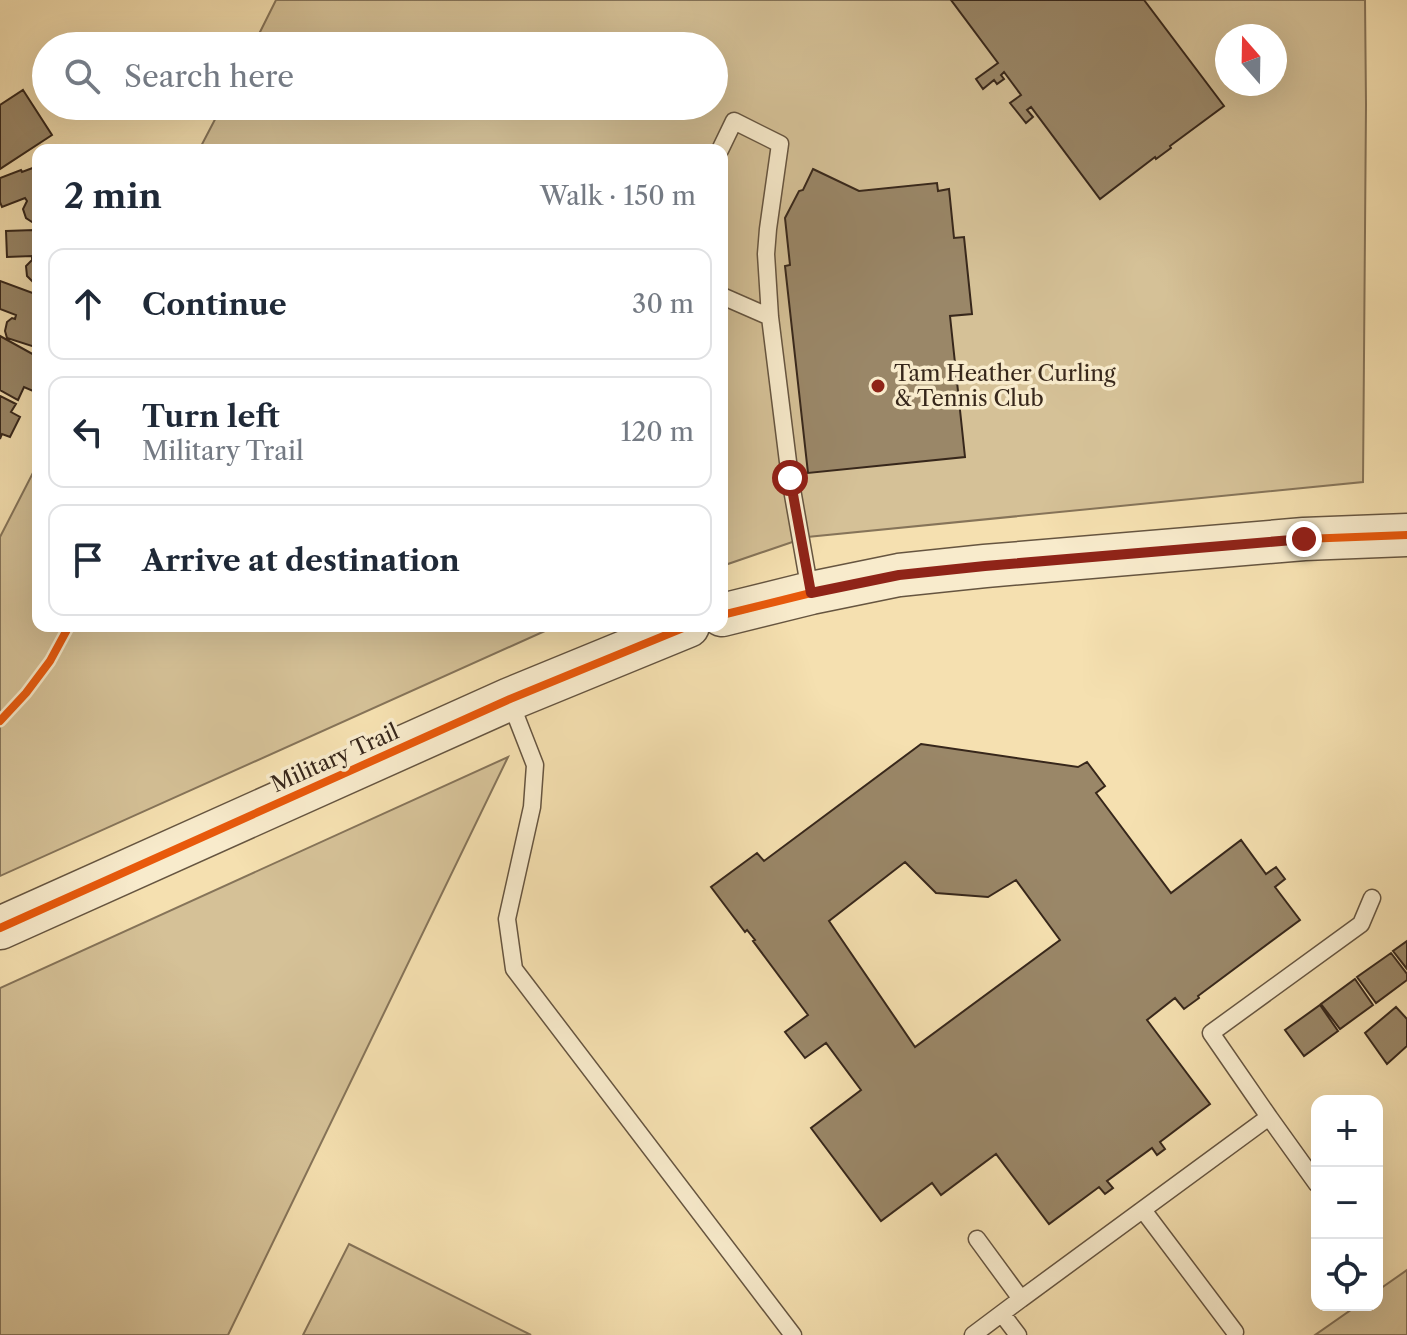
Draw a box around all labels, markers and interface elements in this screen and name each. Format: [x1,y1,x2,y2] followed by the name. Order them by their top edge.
[1215,24,1287,96] north arrow
[32,32,728,120] search box
[60,54,104,98] icon: search
[124,58,294,95] text: Search here
[64,175,162,217] text: 2 min
[540,180,696,212] text: Walk · 150 m
[66,282,110,326] icon: ahead
[142,286,287,323] text: Continue
[632,288,694,320] text: 30 m
[894,360,1116,412] place label: Tam Heather Curling & Tennis Club
[869,377,887,395] marker: Tam Heather Curling & Tennis Club
[142,398,279,435] text: Turn left
[66,410,110,454] icon: left
[620,416,694,448] text: 120 m
[142,435,304,467] text: Military Trail
[772,460,808,496] route start
[1286,521,1322,557] route end
[66,538,110,582] icon: arrive
[142,542,460,579] text: Arrive at destination
[267,718,403,798] street label: Military Trail
[1311,1095,1383,1311] map controls
[1311,1095,1383,1167] button: +
[1311,1167,1383,1239] button: −
[1311,1239,1383,1311] button: locate

